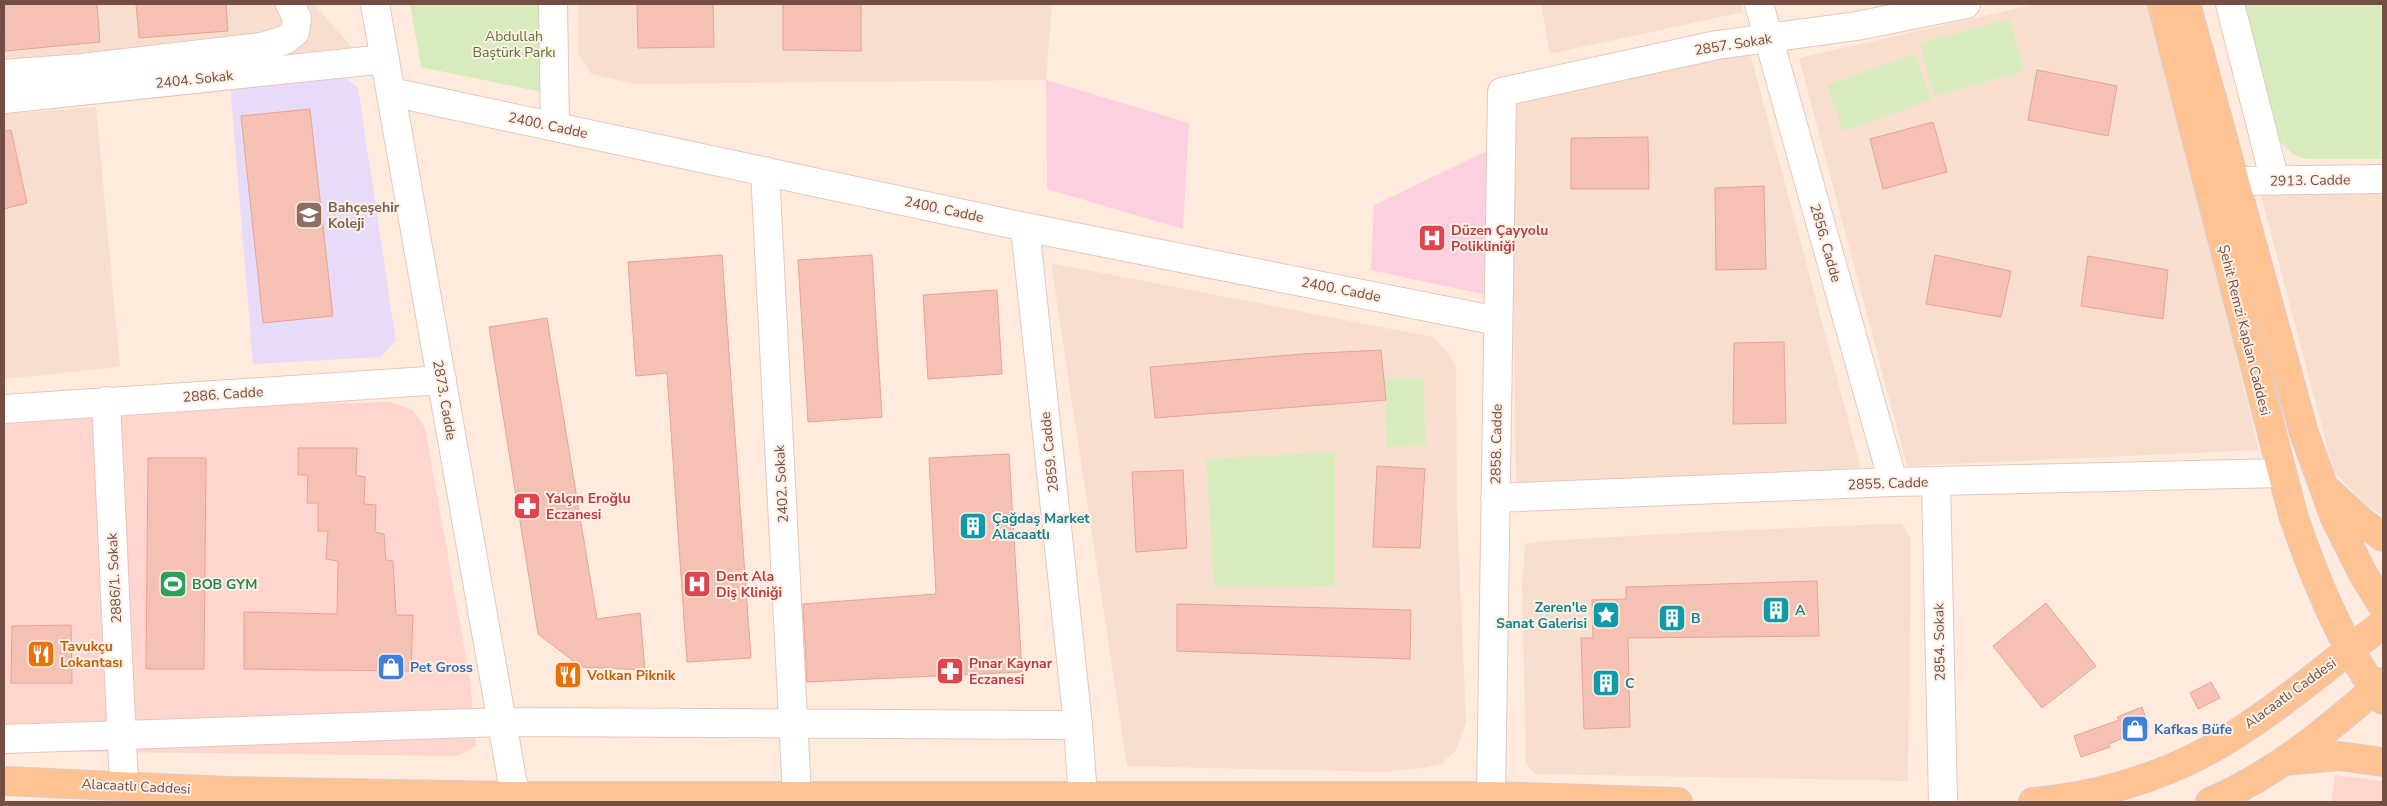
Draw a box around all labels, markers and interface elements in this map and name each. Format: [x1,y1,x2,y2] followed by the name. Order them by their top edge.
[472,27,556,62] park label: Abdullah Baştürk Parkı
[1693,29,1774,60] street label: 2857. Sokak
[154,66,235,93] street label: 2404. Sokak
[506,108,589,143] street label: 2400. Cadde
[2269,170,2351,191] street label: 2913. Cadde
[902,192,985,227] street label: 2400. Cadde
[328,198,400,233] place label: Bahçeşehir Koleji
[294,200,324,230] school or university icon: Bahçeşehir Koleji
[1805,202,1846,285] street label: 2856. Cadde
[1451,221,1548,256] place label: Düzen Çayyolu Polikliniği
[1417,223,1447,253] hospital icon: Düzen Çayyolu Polikliniği
[2214,243,2275,418] street label: Şehit Remzi Kaplan Caddesi
[1299,272,1382,307] street label: 2400. Cadde
[428,359,461,442] street label: 2873. Cadde
[182,382,264,407] street label: 2886. Cadde
[1486,403,1507,485] street label: 2858. Cadde
[1036,411,1063,493] street label: 2859. Cadde
[770,443,793,523] street label: 2402. Sokak
[1847,473,1929,494] street label: 2855. Cadde
[545,489,631,524] place label: Yalçın Eroğlu Eczanesi
[512,491,542,521] pharmacy icon: Yalçın Eroğlu Eczanesi
[992,509,1090,544] place label: Çağdaş Market Alacaatlı
[958,511,988,541] building icon: Çağdaş Market Alacaatlı
[103,531,126,624] street label: 2886/1. Sokak
[716,567,782,602] place label: Dent Ala Diş Kliniği
[158,569,188,599] sports icon: BOB GYM
[682,569,712,599] hospital icon: Dent Ala Diş Kliniği
[192,575,257,594] place label: BOB GYM
[1761,595,1791,625] building icon: A
[1496,598,1587,633] place label: Zeren'le Sanat Galerisi
[1591,600,1621,630] place icon: Zeren'le Sanat Galerisi
[1795,601,1806,620] place label: A
[1929,602,1950,681] street label: 2854. Sokak
[1657,603,1687,633] building icon: B
[1691,609,1701,628] place label: B
[60,637,123,672] place label: Tavukçu Lokantası
[26,639,56,669] restaurant icon: Tavukçu Lokantası
[376,652,406,682] shop icon: Pet Gross
[969,654,1053,689] place label: Pınar Kaynar Eczanesi
[2240,654,2340,733] street label: Alacaatlı Caddesi
[935,656,965,686] pharmacy icon: Pınar Kaynar Eczanesi
[410,658,473,677] place label: Pet Gross
[553,660,583,690] restaurant icon: Volkan Piknik
[586,666,676,685] place label: Volkan Piknik
[1591,668,1621,698] building icon: C
[1625,674,1635,693] place label: C
[2120,714,2150,744] shop icon: Kafkas Büfe
[2154,720,2232,739] place label: Kafkas Büfe
[81,774,191,799] street label: Alacaatlı Caddesi

